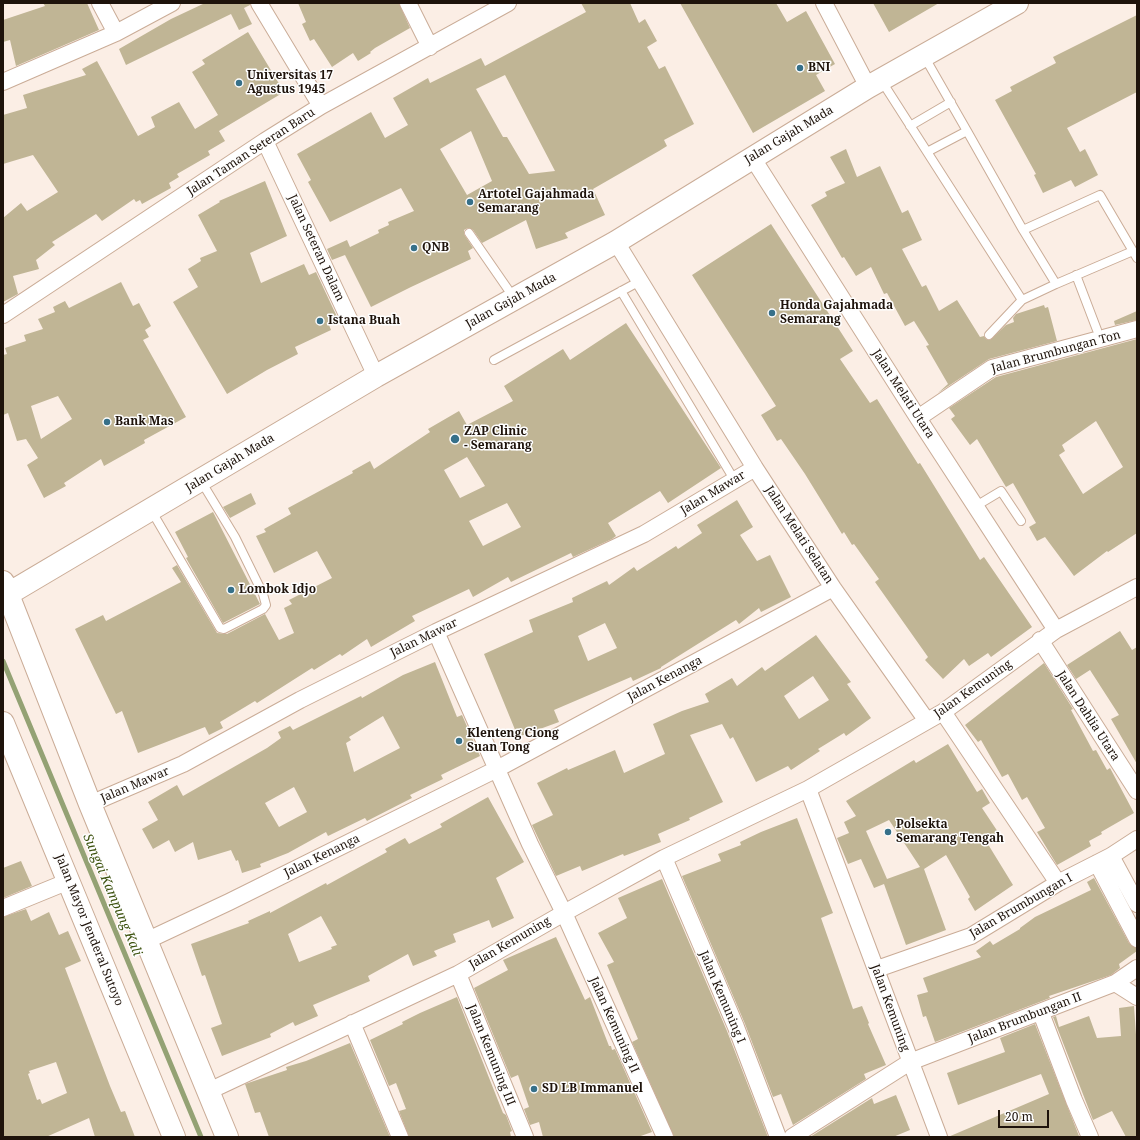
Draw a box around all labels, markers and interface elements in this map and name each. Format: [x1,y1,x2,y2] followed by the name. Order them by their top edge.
[808,61,830,75] place label: BNI
[795,63,805,73] marker: BNI
[247,69,333,97] place label: Universitas 17 Agustus 1945
[234,78,244,88] marker: Universitas 17 Agustus 1945
[742,103,836,167] street label: Jalan Gajah Mada
[184,105,318,199] street label: Jalan Taman Seteran Baru
[478,188,594,216] place label: Artotel Gajahmada Semarang
[285,192,347,304] street label: Jalan Seteran Dalam
[465,197,475,207] marker: Artotel Gajahmada Semarang
[422,241,449,255] place label: QNB
[409,243,419,253] marker: QNB
[463,270,559,332] street label: Jalan Gajah Mada
[780,299,893,327] place label: Honda Gajahmada Semarang
[767,308,777,318] marker: Honda Gajahmada Semarang
[328,314,400,328] place label: Istana Buah
[315,316,325,326] marker: Istana Buah
[990,328,1122,376] street label: Jalan Brumbungan Ton
[869,347,937,441] street label: Jalan Melati Utara
[115,415,173,429] place label: Bank Mas
[102,417,112,427] marker: Bank Mas
[464,425,532,453] place label: ZAP Clinic - Semarang
[183,431,277,495] street label: Jalan Gajah Mada
[449,433,461,445] marker: ZAP Clinic - Semarang
[678,468,748,518] street label: Jalan Mawar
[762,483,836,587] street label: Jalan Melati Selatan
[239,583,316,597] place label: Lombok Idjo
[226,585,236,595] marker: Lombok Idjo
[388,615,460,661] street label: Jalan Mawar
[625,653,705,705] street label: Jalan Kenanga
[931,657,1015,721] street label: Jalan Kemuning
[1053,668,1123,764] street label: Jalan Dahlia Utara
[467,727,559,755] place label: Klenteng Ciong Suan Tong
[454,736,464,746] marker: Klenteng Ciong Suan Tong
[99,764,171,806] street label: Jalan Mawar
[896,818,1004,846] place label: Polsekta Semarang Tengah
[883,827,893,837] marker: Polsekta Semarang Tengah
[282,831,362,881] street label: Jalan Kenanga
[79,832,145,958] water label: Sungai Kampung Kali
[52,852,126,1008] street label: Jalan Mayor Jenderal Sutoyo
[967,871,1075,941] street label: Jalan Brumbungan I
[467,914,553,972] street label: Jalan Kemuning
[696,949,748,1045] street label: Jalan Kemuning I
[868,962,912,1054] street label: Jalan Kemuning
[586,975,642,1075] street label: Jalan Kemuning II
[966,990,1084,1046] street label: Jalan Brumbungan II
[464,1002,518,1108] street label: Jalan Kemuning III
[542,1082,643,1096] place label: SD LB Immanuel
[529,1084,539,1094] marker: SD LB Immanuel
[1000,1102,1051,1128] scale bar
[1005,1108,1033,1125] text: 20 m

